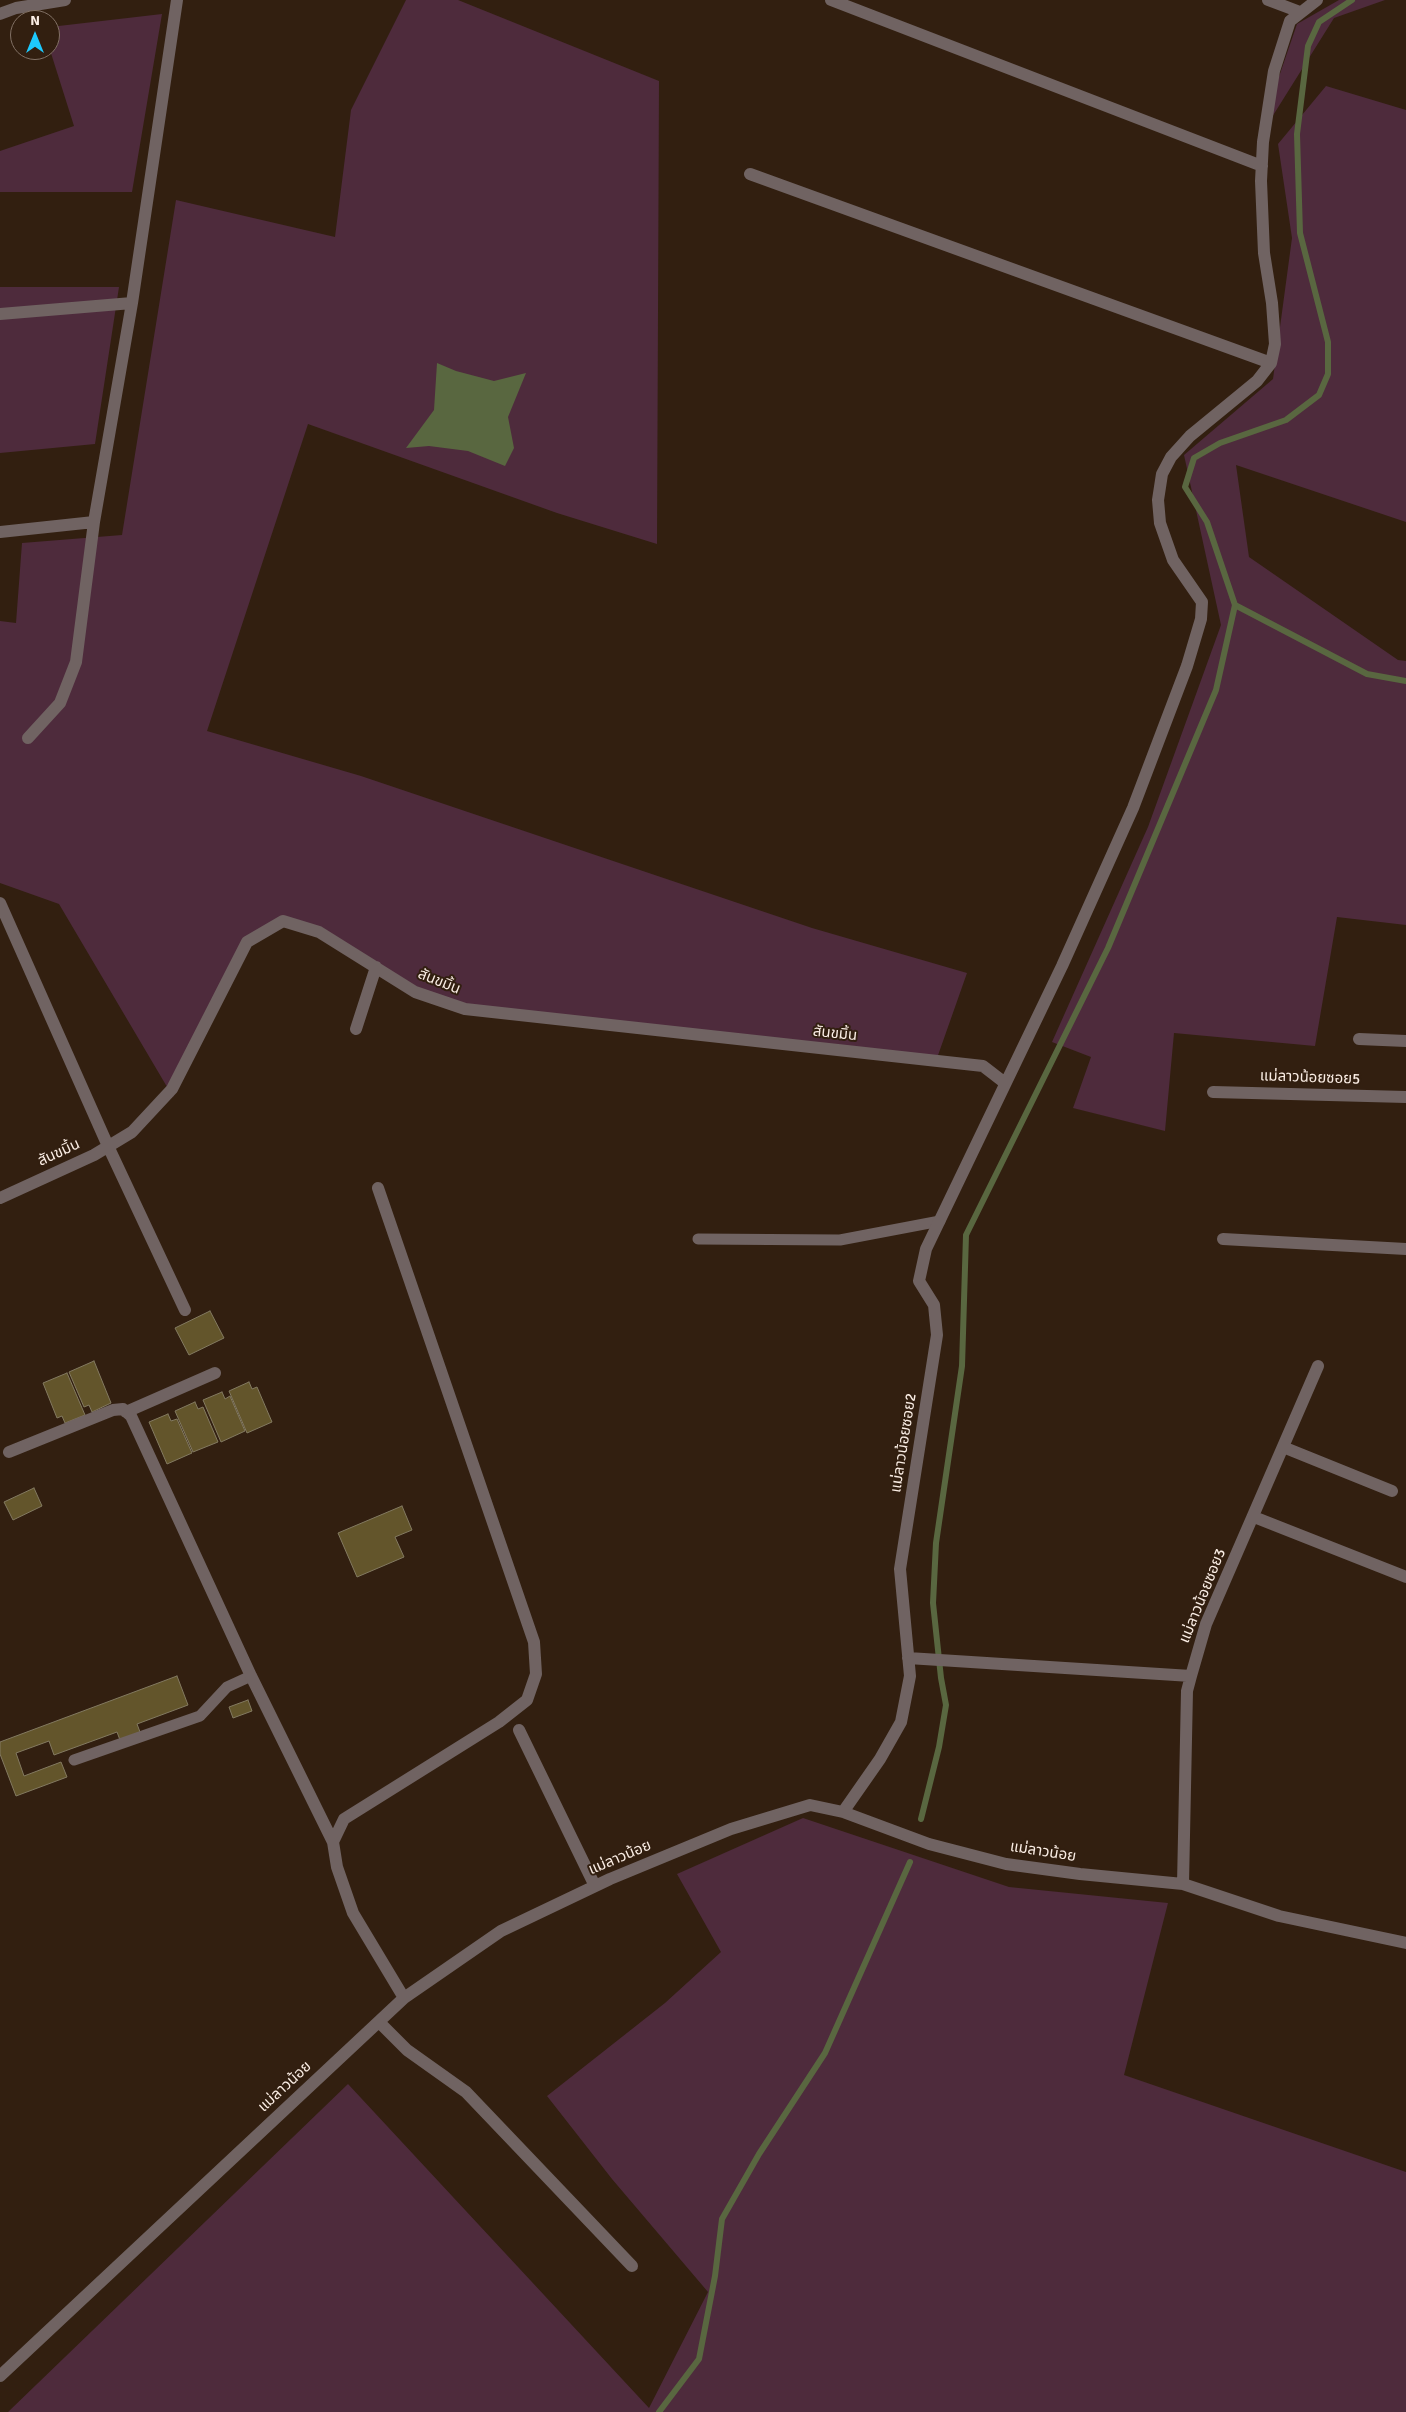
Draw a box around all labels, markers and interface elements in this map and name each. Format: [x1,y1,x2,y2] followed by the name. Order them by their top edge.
[10,10,60,60] north arrow
[30,12,40,29] text: N
[415,965,463,999] street label: สันขมิ้น
[812,1023,858,1045] street label: สันขมิ้น
[1259,1067,1361,1089] street label: แม่ลาวน้อยซอย5
[35,1135,83,1171] street label: สันขมิ้น
[887,1392,921,1494] street label: แม่ลาวน้อยซอย2
[1176,1546,1230,1646] street label: แม่ลาวน้อยซอย3
[586,1837,654,1879] street label: แม่ลาวน้อย
[1009,1838,1077,1866] street label: แม่ลาวน้อย
[255,2058,315,2116] street label: แม่ลาวน้อย

